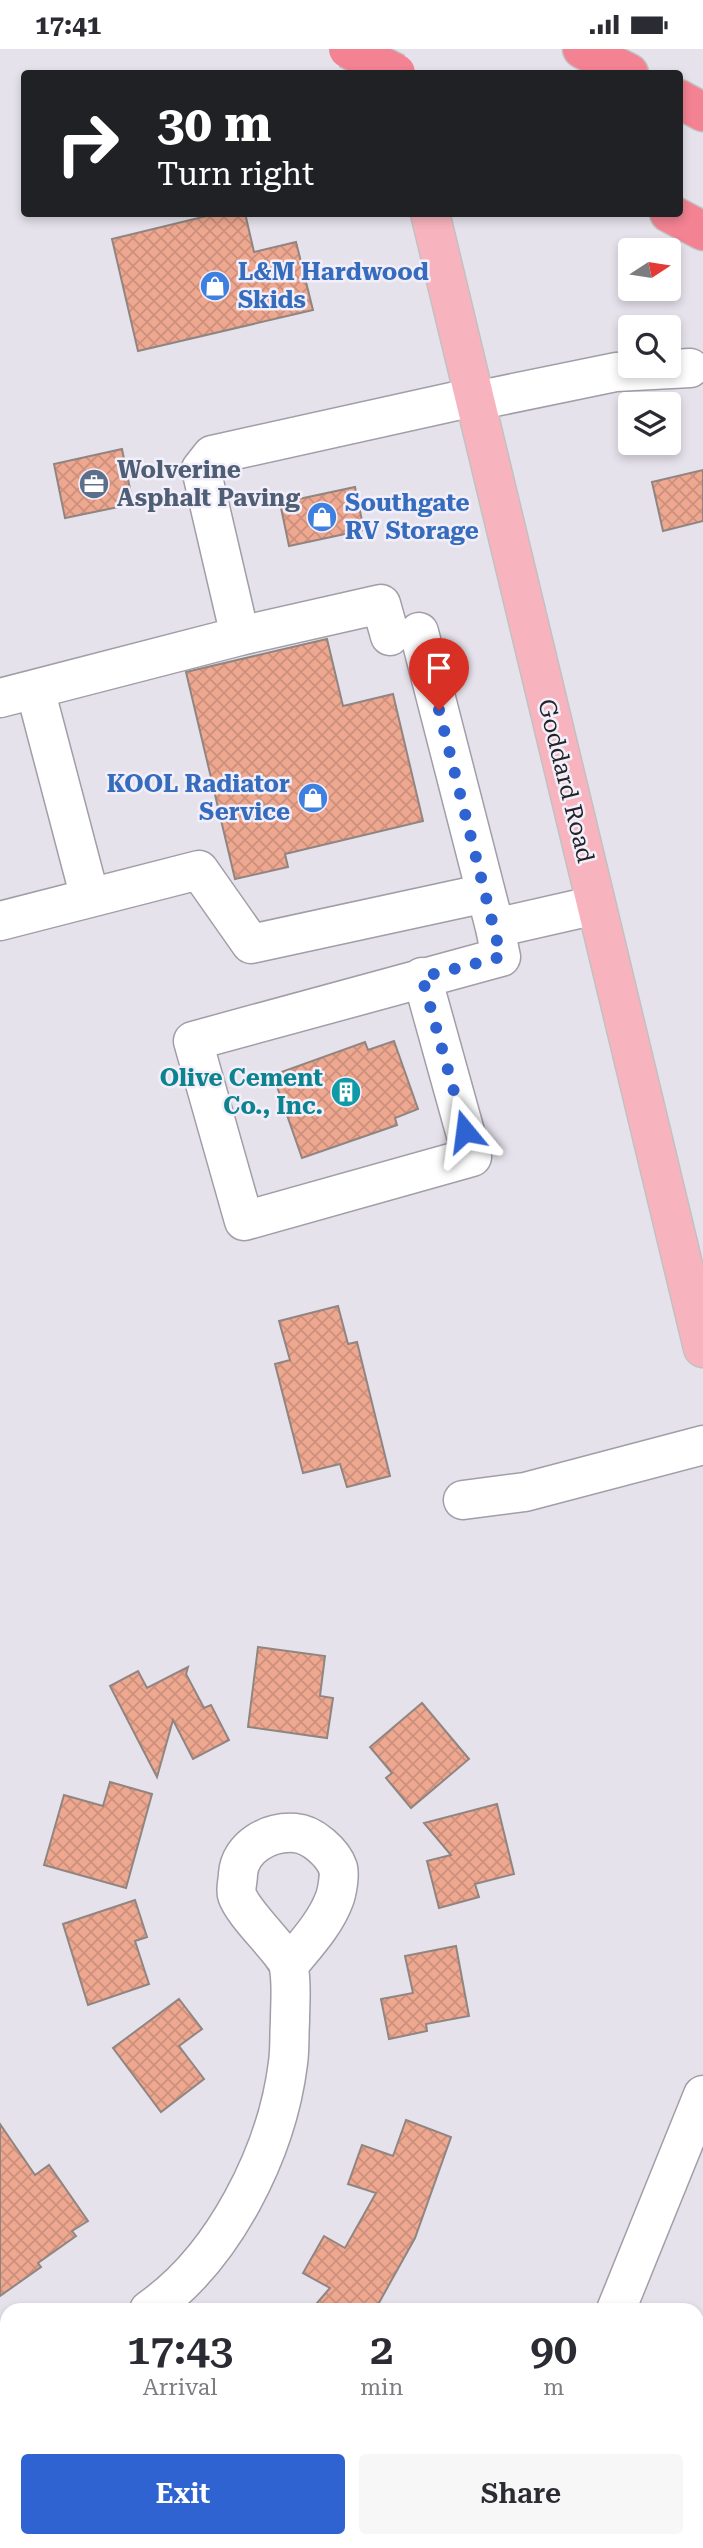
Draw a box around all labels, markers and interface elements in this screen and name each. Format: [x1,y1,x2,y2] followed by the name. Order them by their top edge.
[35,10,101,40] text: 17:41
[157,96,272,153] text: 30 m
[42,98,133,189] icon: right
[157,155,314,193] text: Turn right
[618,238,681,301] north arrow
[618,238,681,455] map controls
[238,258,429,314] place label: L&M Hardwood Skids
[198,269,232,303] shop icon: L&M Hardwood Skids
[618,315,681,378] button: search
[618,392,681,455] button: layers
[117,456,300,512] place label: Wolverine Asphalt Paving
[77,467,111,501] office icon: Wolverine Asphalt Paving
[345,489,479,545] place label: Southgate RV Storage
[305,500,339,534] shop icon: Southgate RV Storage
[409,638,469,710] pin
[420,649,458,687] icon: arrive
[532,696,600,866] street label: Goddard Road
[107,770,290,826] place label: KOOL Radiator Service
[296,781,330,815] shop icon: KOOL Radiator Service
[160,1064,323,1120] place label: Olive Cement Co., Inc.
[329,1075,363,1109] building icon: Olive Cement Co., Inc.
[428,1094,502,1168] position arrow
[127,2325,233,2374] text: 17:43
[370,2325,393,2374] text: 2
[530,2325,577,2374] text: 90
[143,2374,217,2401] text: Arrival
[360,2374,403,2401] text: min
[543,2374,564,2401] text: m
[21,2454,345,2534] button: Exit
[359,2454,683,2534] button: Share

